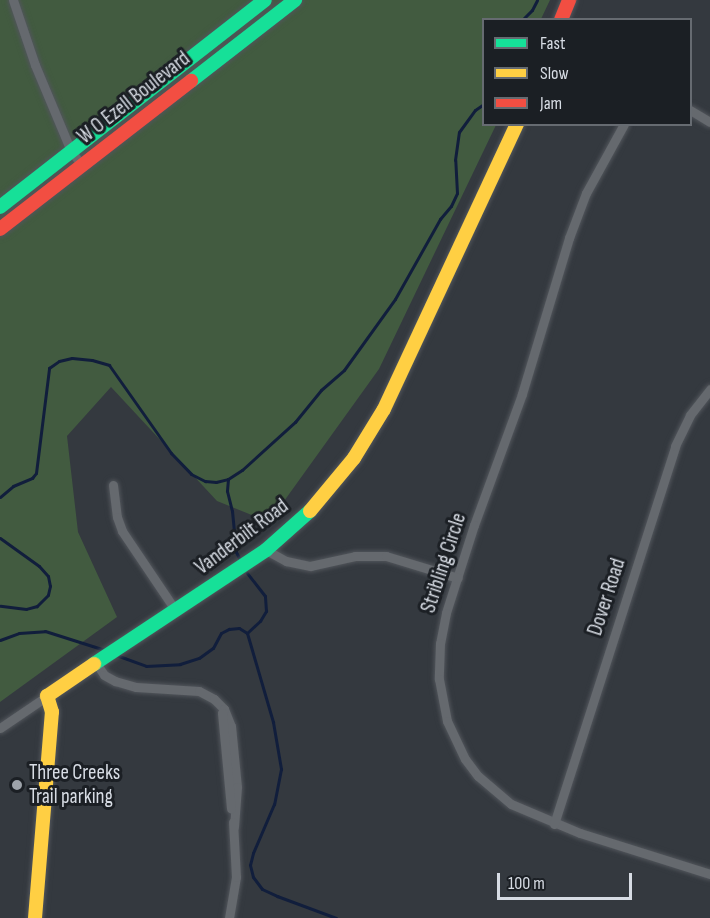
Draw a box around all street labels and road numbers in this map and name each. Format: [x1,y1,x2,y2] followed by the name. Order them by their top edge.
[73,46,195,150] street label: W O Ezell Boulevard
[190,494,294,580] street label: Vanderbilt Road
[416,510,472,616] street label: Stribling Circle
[583,555,631,639] street label: Dover Road

